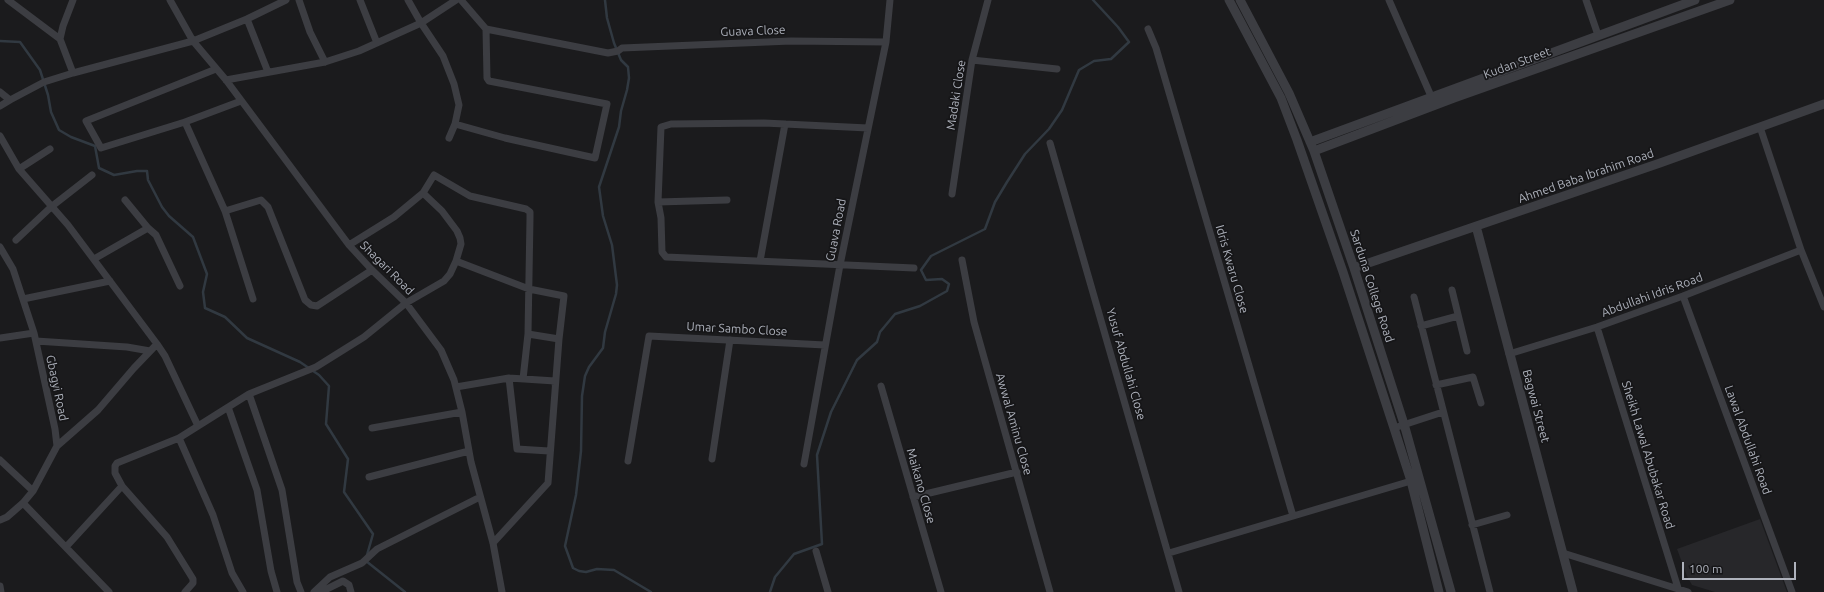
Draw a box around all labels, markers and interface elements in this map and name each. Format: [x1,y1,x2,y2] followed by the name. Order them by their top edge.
[720,23,786,39] street label: Guava Close
[1481,44,1553,82] street label: Kudan Street
[943,59,969,131] street label: Madaki Close
[1516,146,1656,206] street label: Ahmed Baba Ibrahim Road
[823,198,849,262] street label: Guava Road
[1212,223,1252,315] street label: Idris Kwaru Close
[1347,228,1397,344] street label: Sarduna College Road
[357,238,417,298] street label: Shagari Road
[1599,270,1705,320] street label: Abdullahi Idris Road
[1103,306,1149,422] street label: Yusuf Abdullahi Close
[686,319,788,339] street label: Umar Sambo Close
[43,354,71,422] street label: Gbagyi Road
[1519,368,1553,444] street label: Bagwai Street
[993,371,1035,477] street label: Awwal Aminu Close
[1619,379,1677,531] street label: Sheikh Lawal Abubakar Road
[1722,384,1774,496] street label: Lawal Abdullahi Road
[903,447,939,525] street label: Maikano Close
[1684,554,1798,580] scale bar
[1689,562,1722,575] text: 100 m

